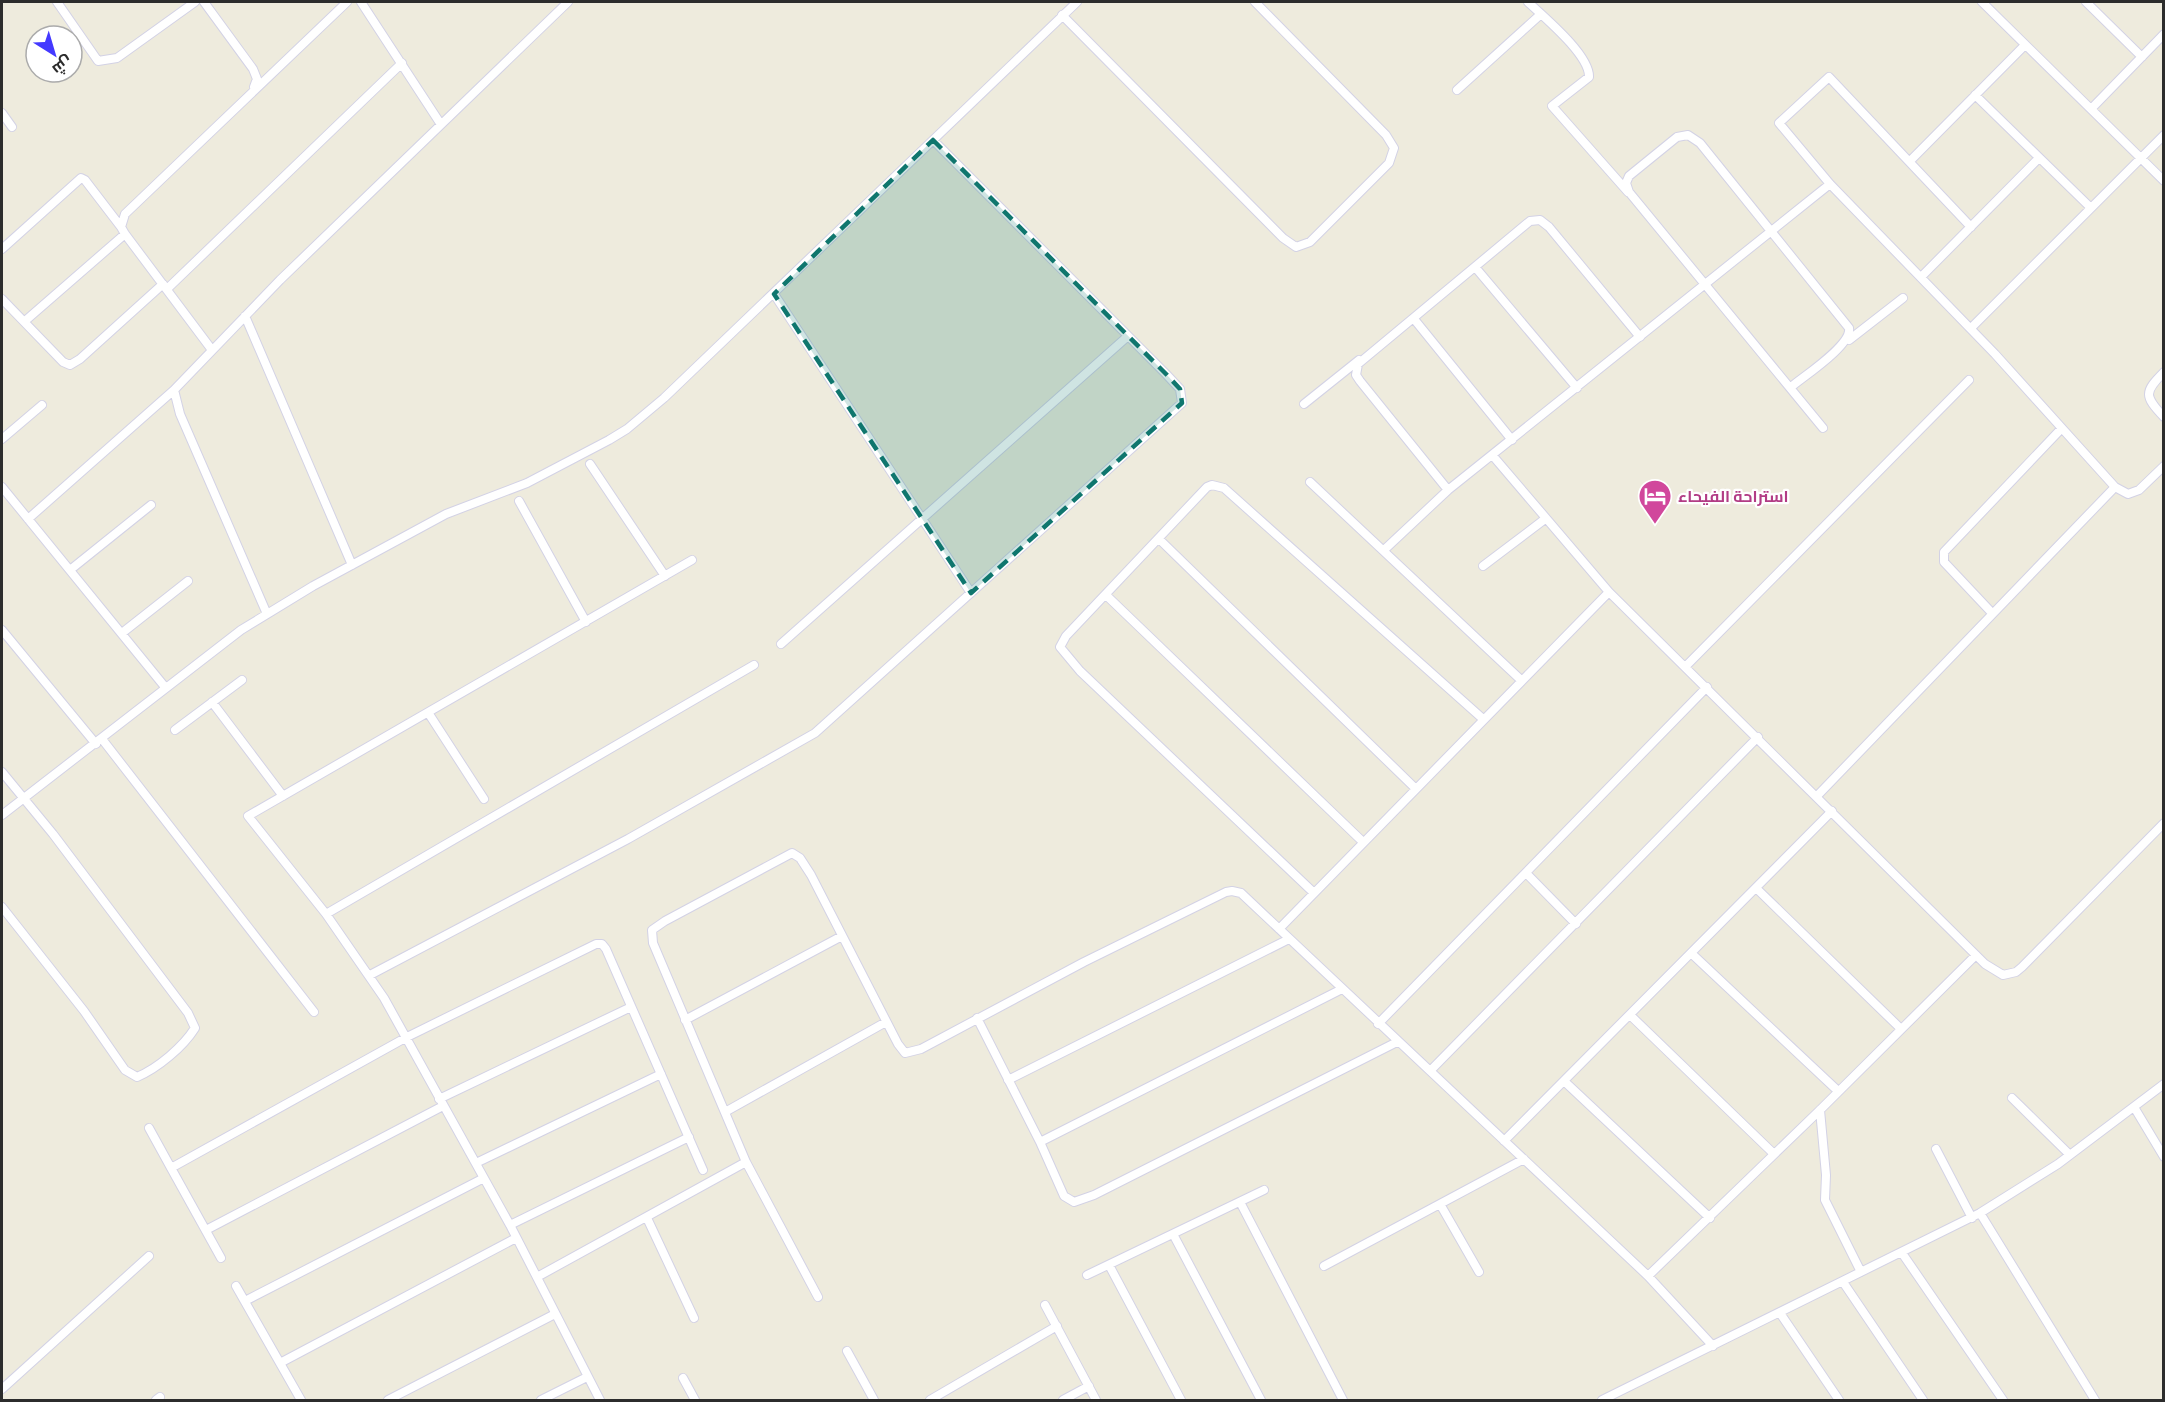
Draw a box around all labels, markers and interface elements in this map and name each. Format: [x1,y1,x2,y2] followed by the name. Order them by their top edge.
[24,24,84,84] north arrow
[49,52,77,80] text: ش
[1637,478,1673,525] hotel icon: استراحة الفيحاء
[1678,486,1789,506] place label: استراحة الفيحاء

